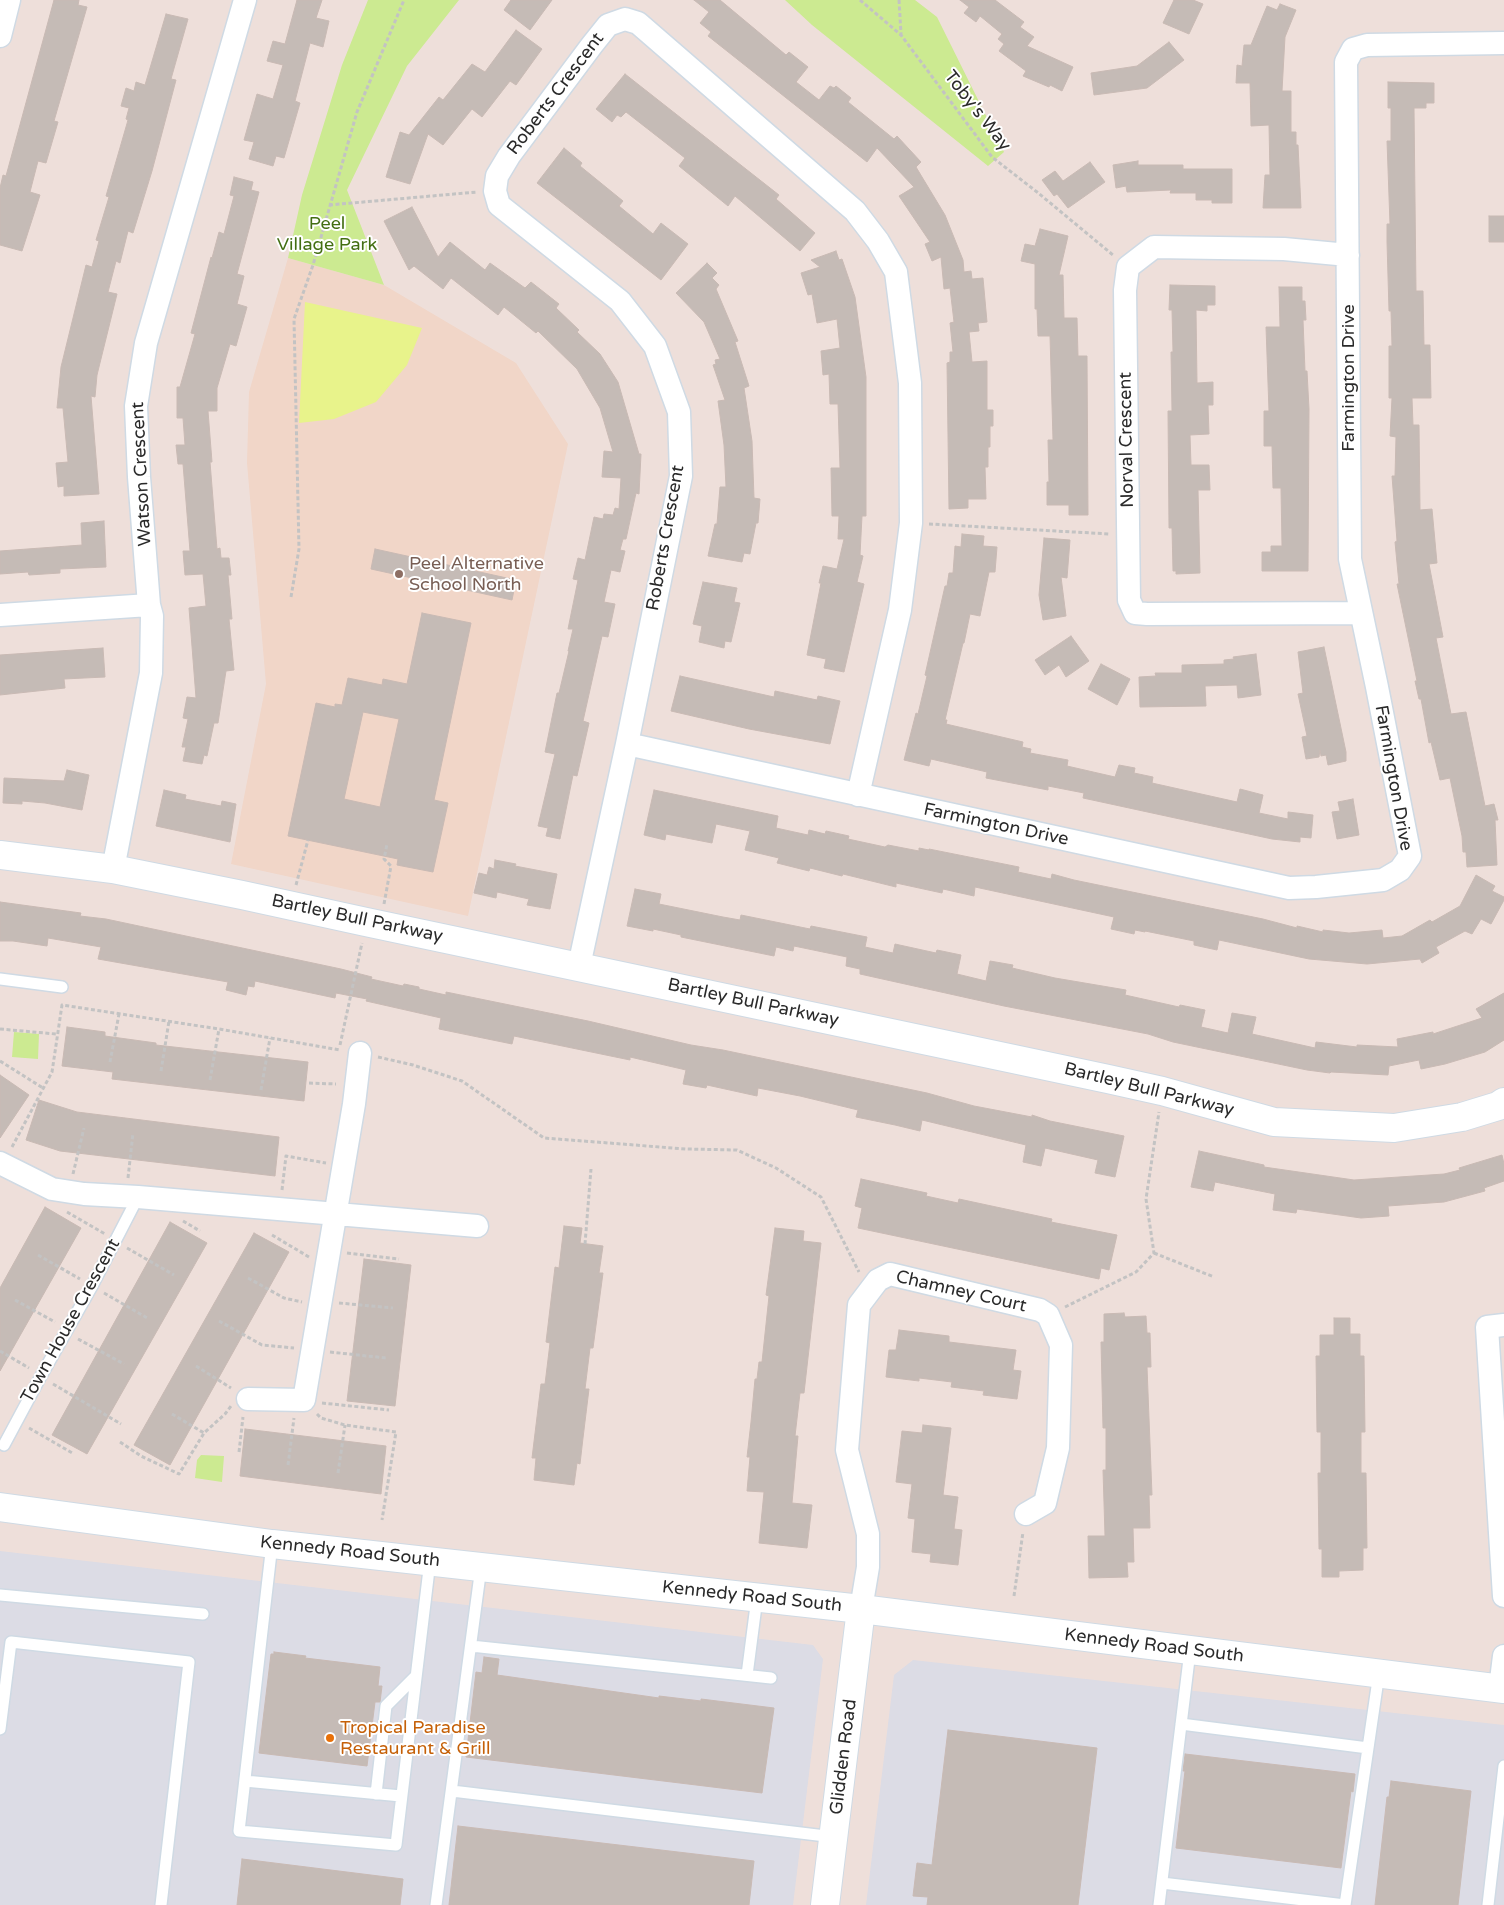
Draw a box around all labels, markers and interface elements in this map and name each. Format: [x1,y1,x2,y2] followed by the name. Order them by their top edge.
[503,29,609,159] street label: Roberts Crescent
[939,67,1015,155] street label: Toby's Way
[277,213,377,255] park label: Peel Village Park
[1338,304,1360,452] street label: Farmington Drive
[1115,372,1139,508] street label: Norval Crescent
[127,401,157,547] street label: Watson Crescent
[643,463,689,613] street label: Roberts Crescent
[409,553,544,596] place label: Peel Alternative School North
[393,568,405,580] marker: Peel Alternative School North
[1370,703,1416,853] street label: Farmington Drive
[922,799,1070,851] street label: Farmington Drive
[269,890,445,948] street label: Bartley Bull Parkway
[665,974,841,1032] street label: Bartley Bull Parkway
[1062,1058,1236,1122] street label: Bartley Bull Parkway
[17,1235,125,1407] street label: Town House Crescent
[894,1266,1028,1318] street label: Chamney Court
[259,1532,441,1572] street label: Kennedy Road South
[661,1577,843,1617] street label: Kennedy Road South
[1063,1624,1245,1668] street label: Kennedy Road South
[826,1698,862,1816] street label: Glidden Road
[340,1717,491,1760] place label: Tropical Paradise Restaurant & Grill
[324,1732,336,1744] marker: Tropical Paradise Restaurant & Grill

